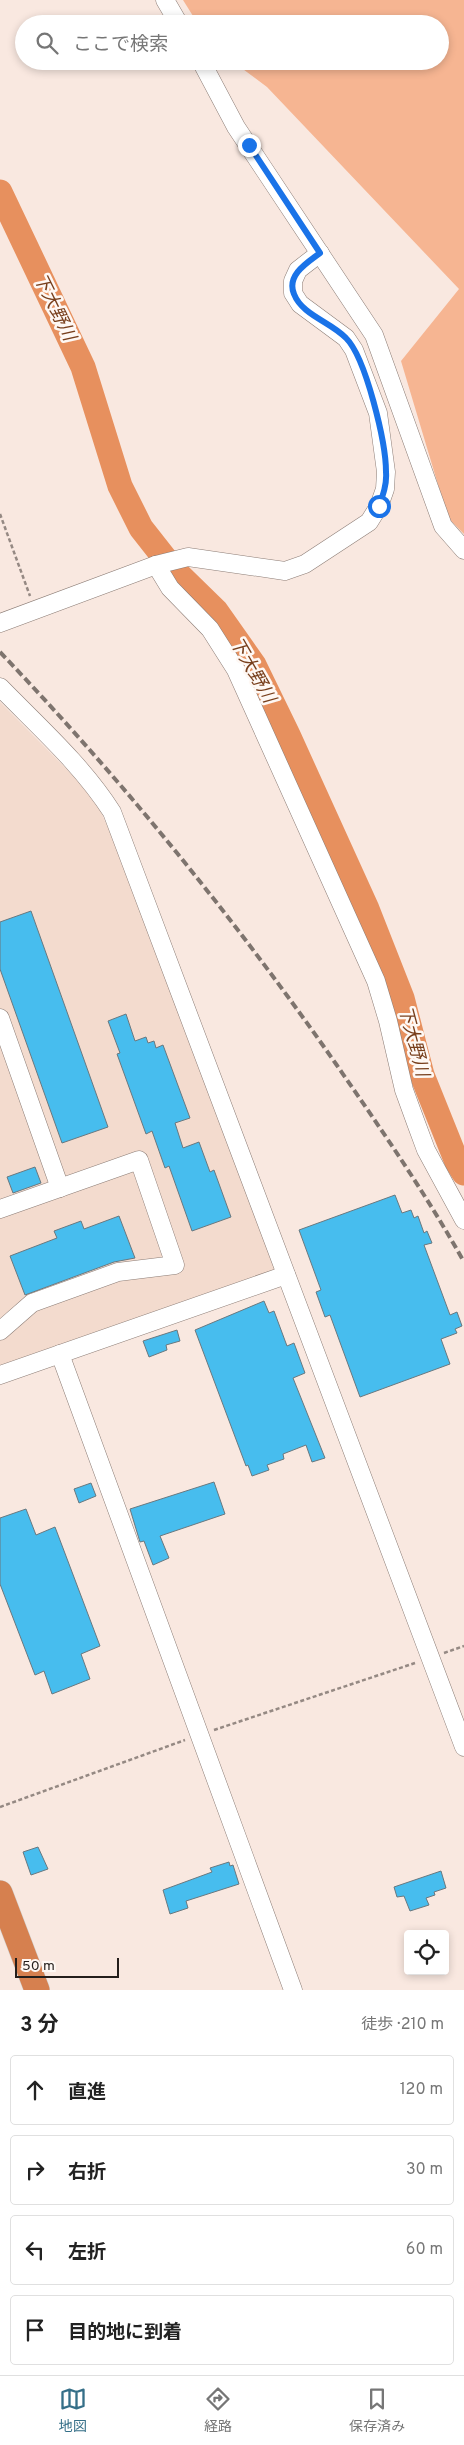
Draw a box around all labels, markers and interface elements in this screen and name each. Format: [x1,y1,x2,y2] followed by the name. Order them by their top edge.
[15,15,449,70] search box
[33,29,61,57] icon: search
[73,33,168,57] text: ここで検索
[238,134,261,157] route end
[28,270,81,347] water label: 下大野川
[368,495,391,518] route start
[224,634,281,709] water label: 下大野川
[392,1004,433,1081] water label: 下大野川
[404,1930,449,1975] map controls
[404,1930,449,1975] button: locate
[15,1955,119,1978] scale bar
[22,1958,55,1975] text: 50 m
[20,2012,59,2039] text: 3 分
[361,2015,444,2035] text: 徒歩 · 210 m
[21,2076,49,2104] icon: ahead
[400,2080,443,2100] text: 120 m
[68,2081,106,2105] text: 直進
[21,2156,49,2184] icon: right
[406,2160,443,2180] text: 30 m
[68,2161,106,2185] text: 右折
[21,2236,49,2264] icon: left
[406,2240,443,2260] text: 60 m
[68,2241,106,2265] text: 左折
[21,2316,49,2344] icon: arrive
[68,2321,182,2345] text: 目的地に到着
[59,2385,87,2436] tab: 地図
[204,2385,232,2436] tab: 経路
[349,2385,405,2436] tab: 保存済み

